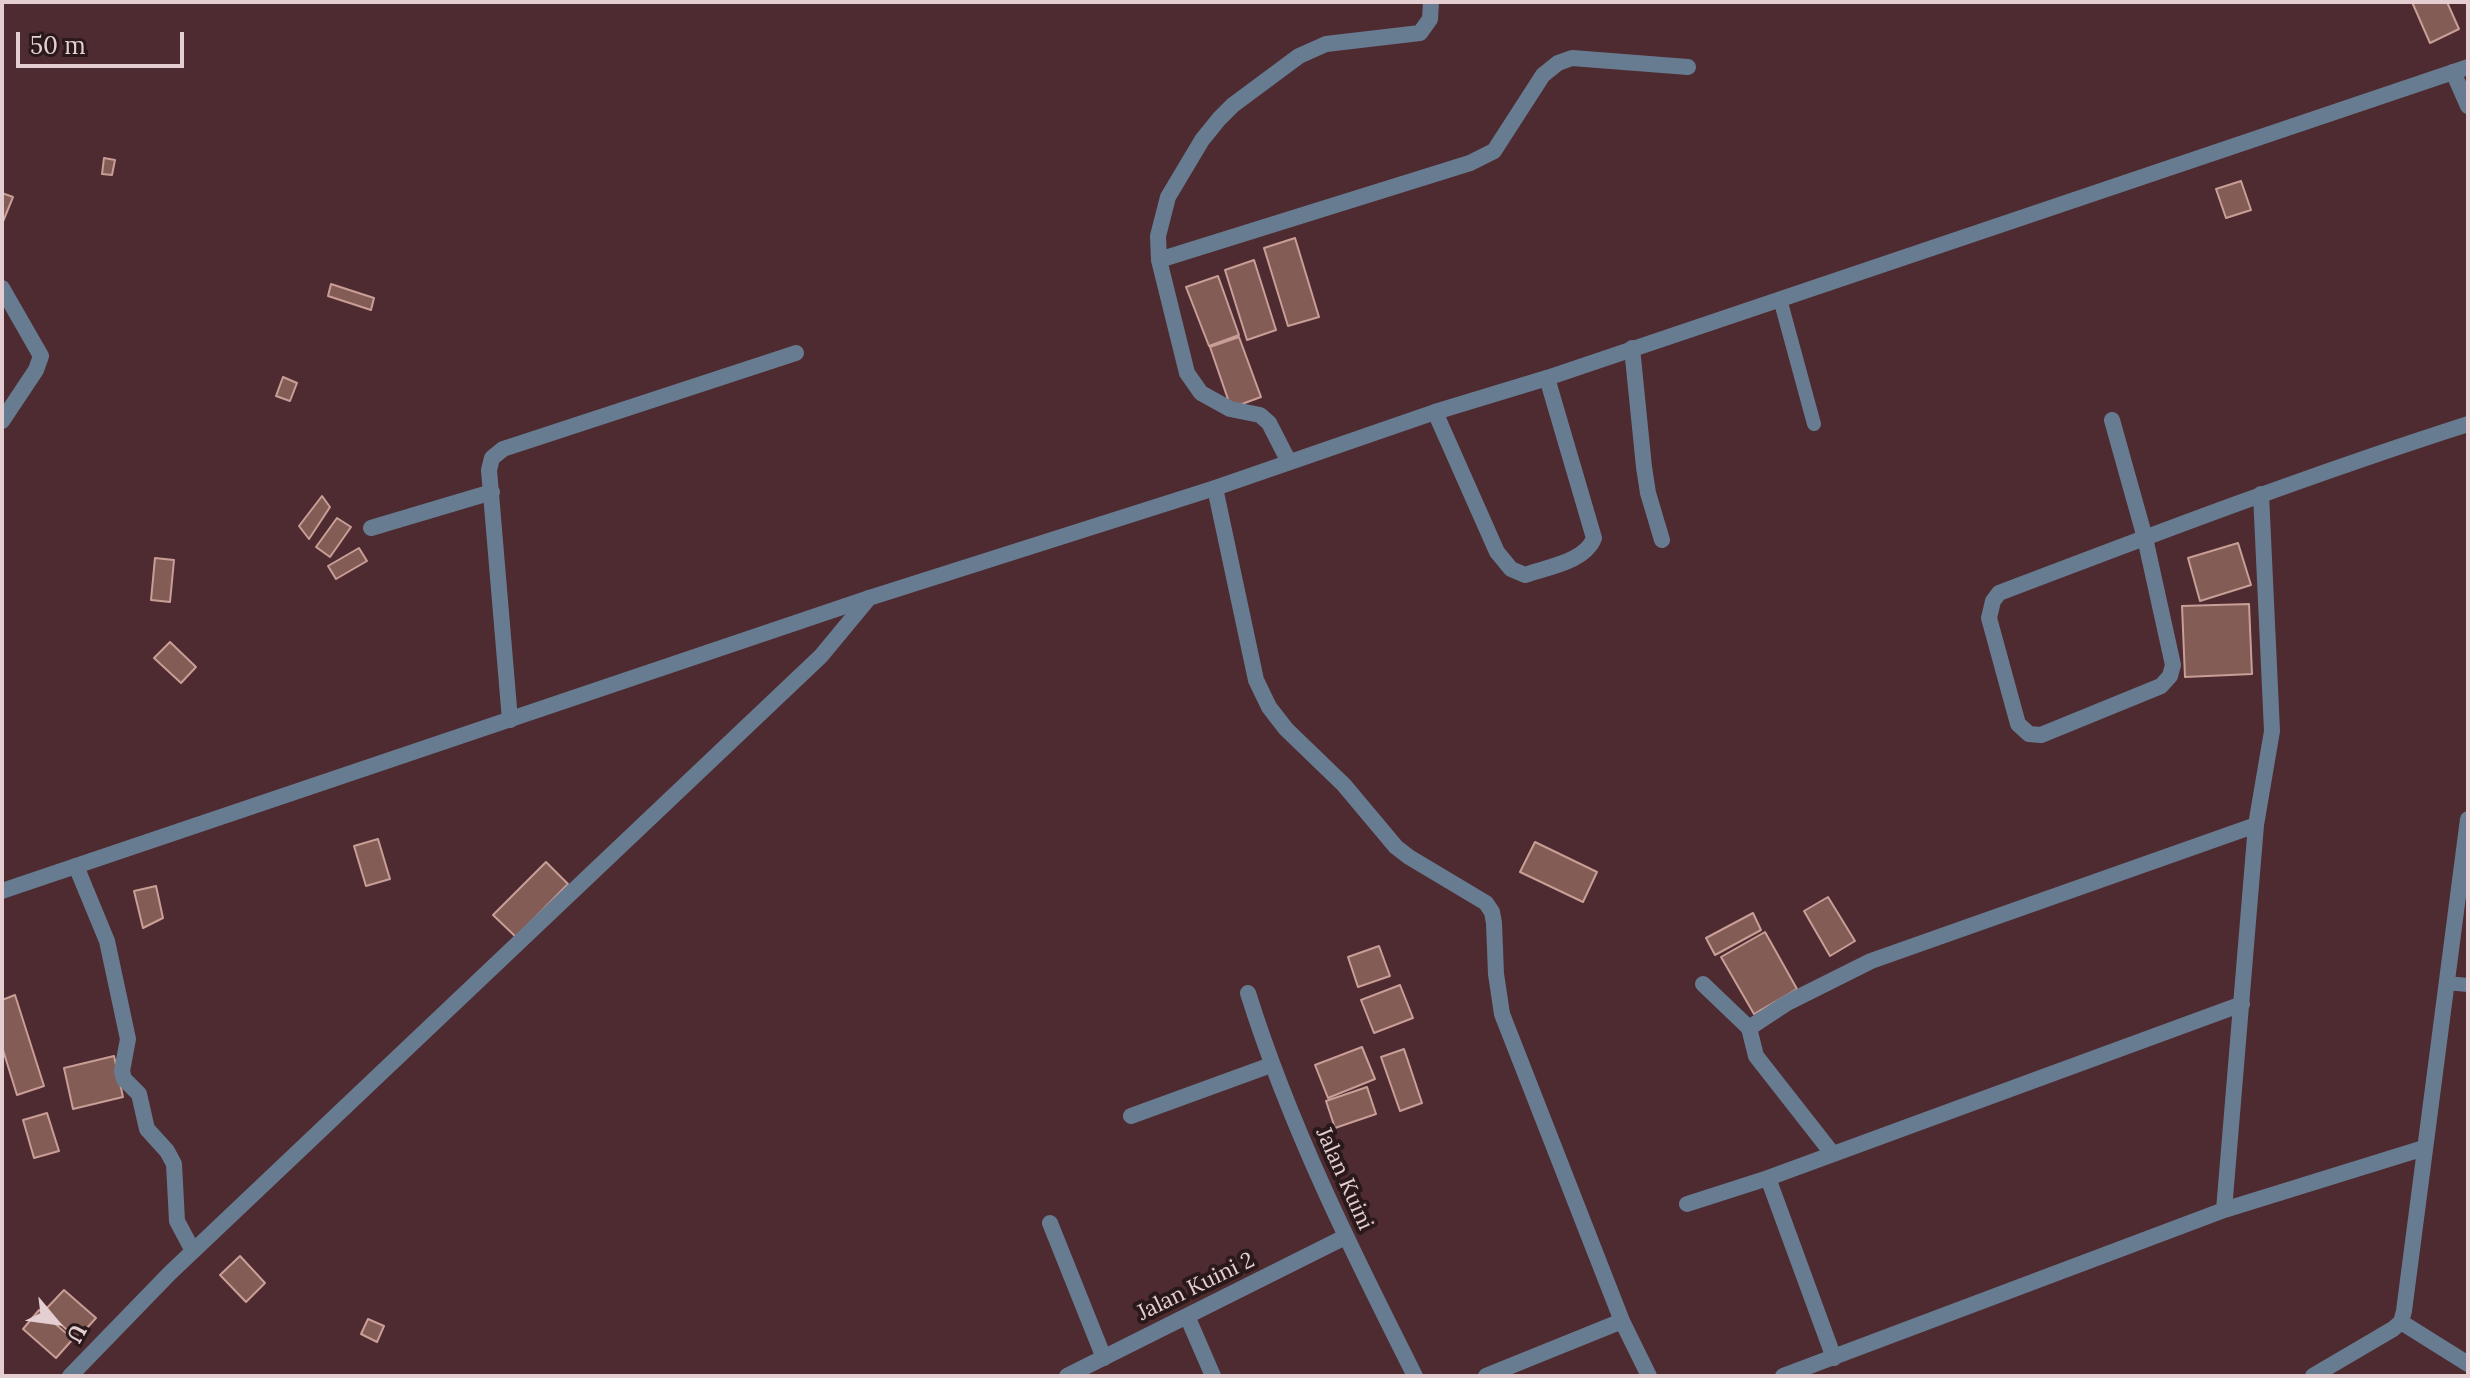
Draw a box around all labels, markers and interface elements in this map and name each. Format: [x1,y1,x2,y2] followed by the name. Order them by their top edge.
[20,16,188,66] scale bar
[30,30,86,61] text: 50 m
[1310,1124,1378,1234] street label: Jalan Kuini
[1133,1247,1259,1327] street label: Jalan Kuini 2
[16,1282,96,1362] north arrow
[61,1320,93,1348] text: U

